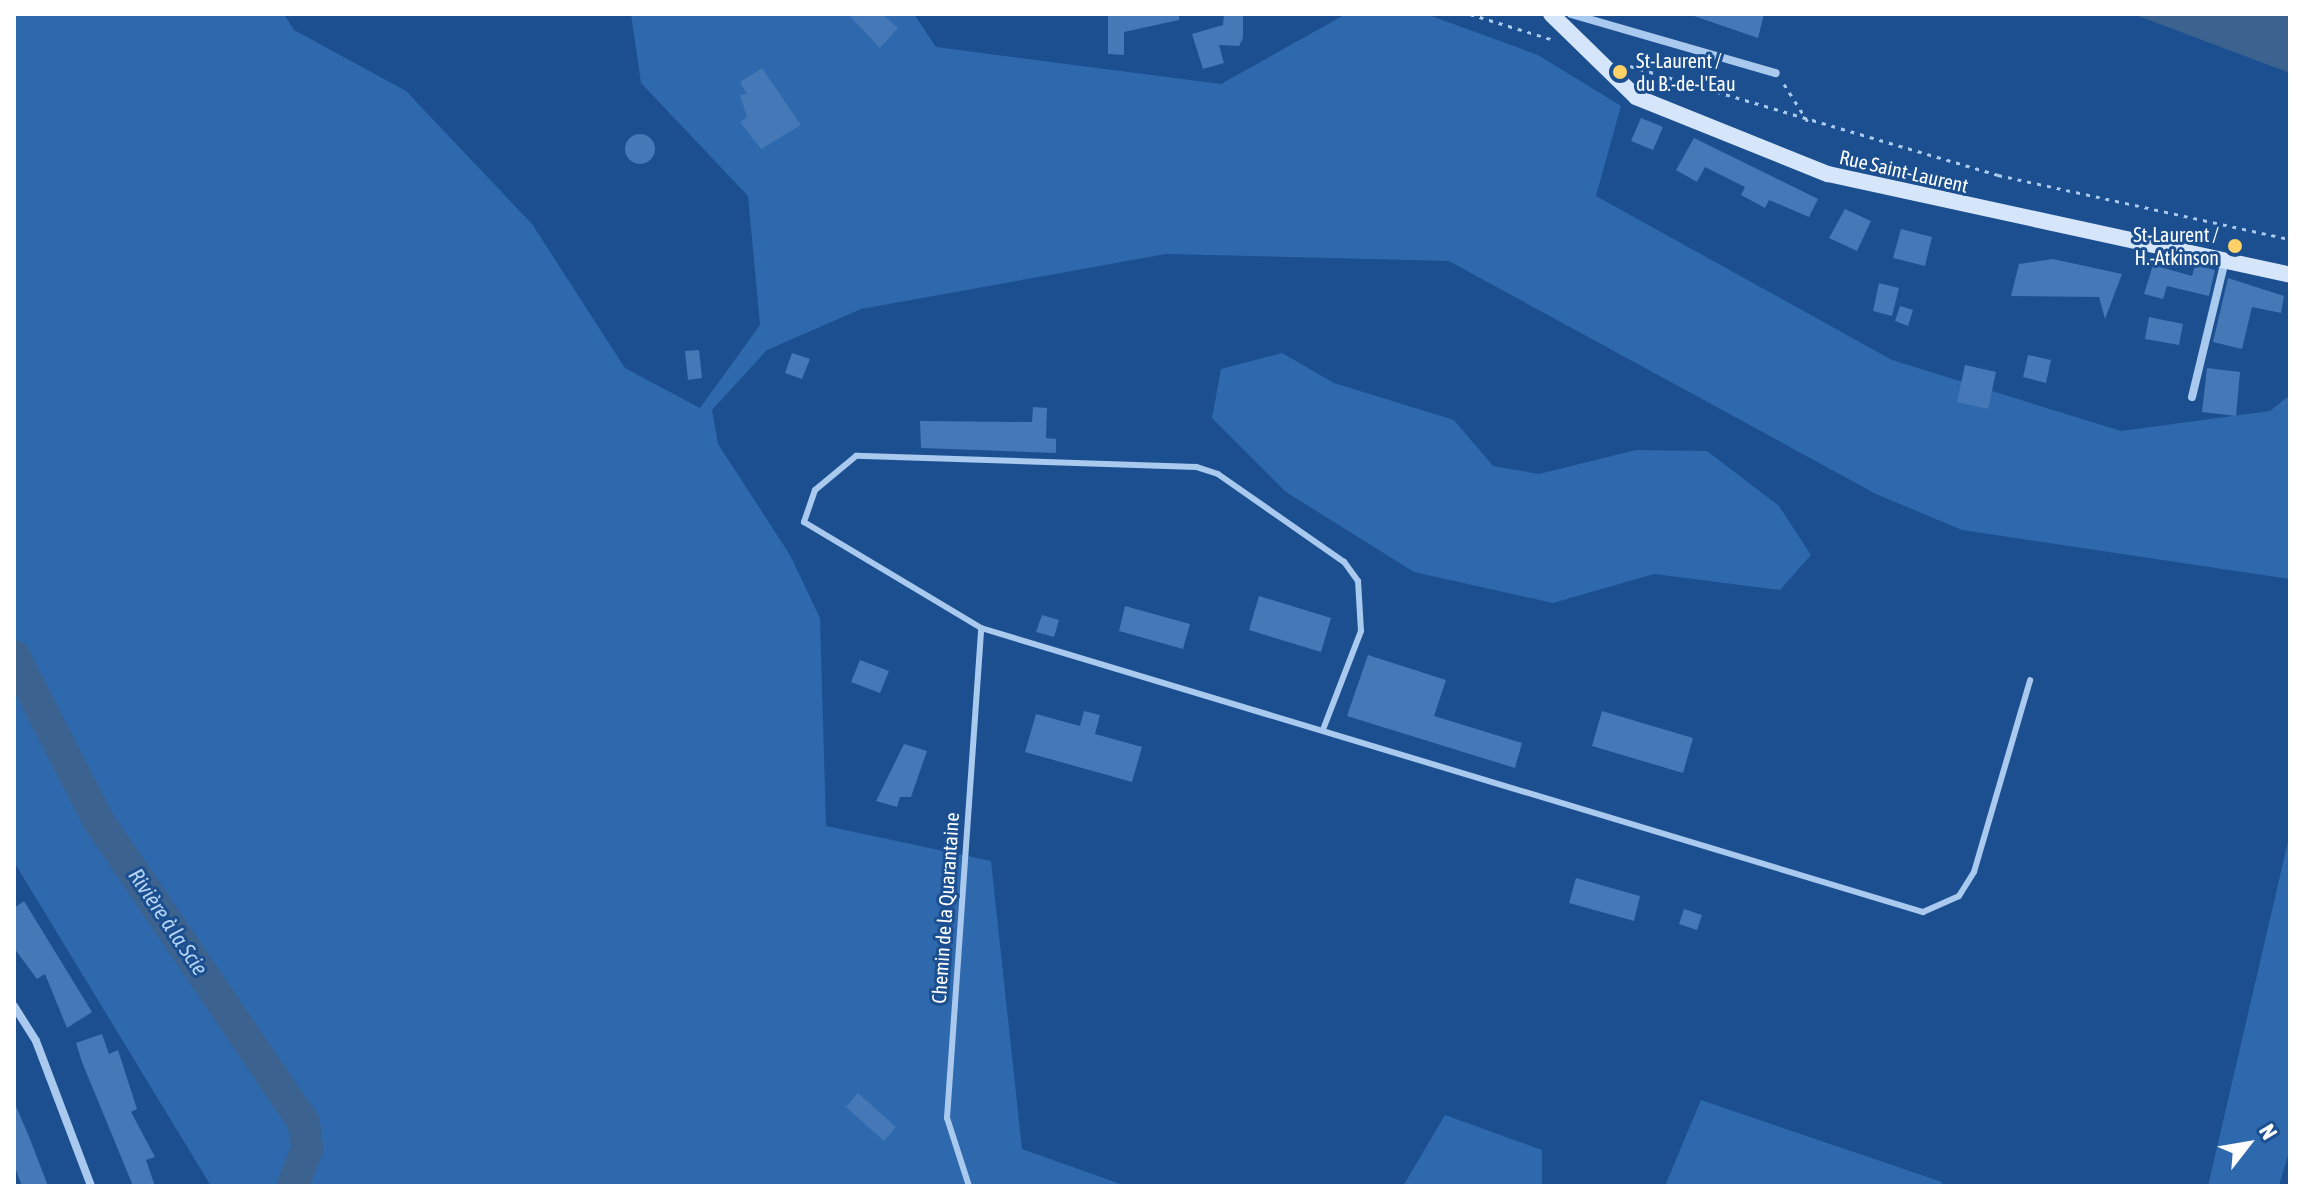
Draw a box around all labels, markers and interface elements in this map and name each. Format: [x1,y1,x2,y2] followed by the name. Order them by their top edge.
[1636,48,1736,95] place label: St-Laurent / du B.-de-l'Eau
[1611,63,1629,81] marker: St-Laurent / du B.-de-l'Eau
[1837,145,1971,197] street label: Rue Saint-Laurent
[2133,222,2219,269] place label: St-Laurent / H.-Atkinson
[2226,237,2244,255] marker: St-Laurent / H.-Atkinson
[926,812,964,1004] street label: Chemin de la Quarantaine
[123,863,213,981] water label: Rivière à la Scie
[2208,1104,2288,1184] north arrow
[2254,1119,2283,1144] text: N

